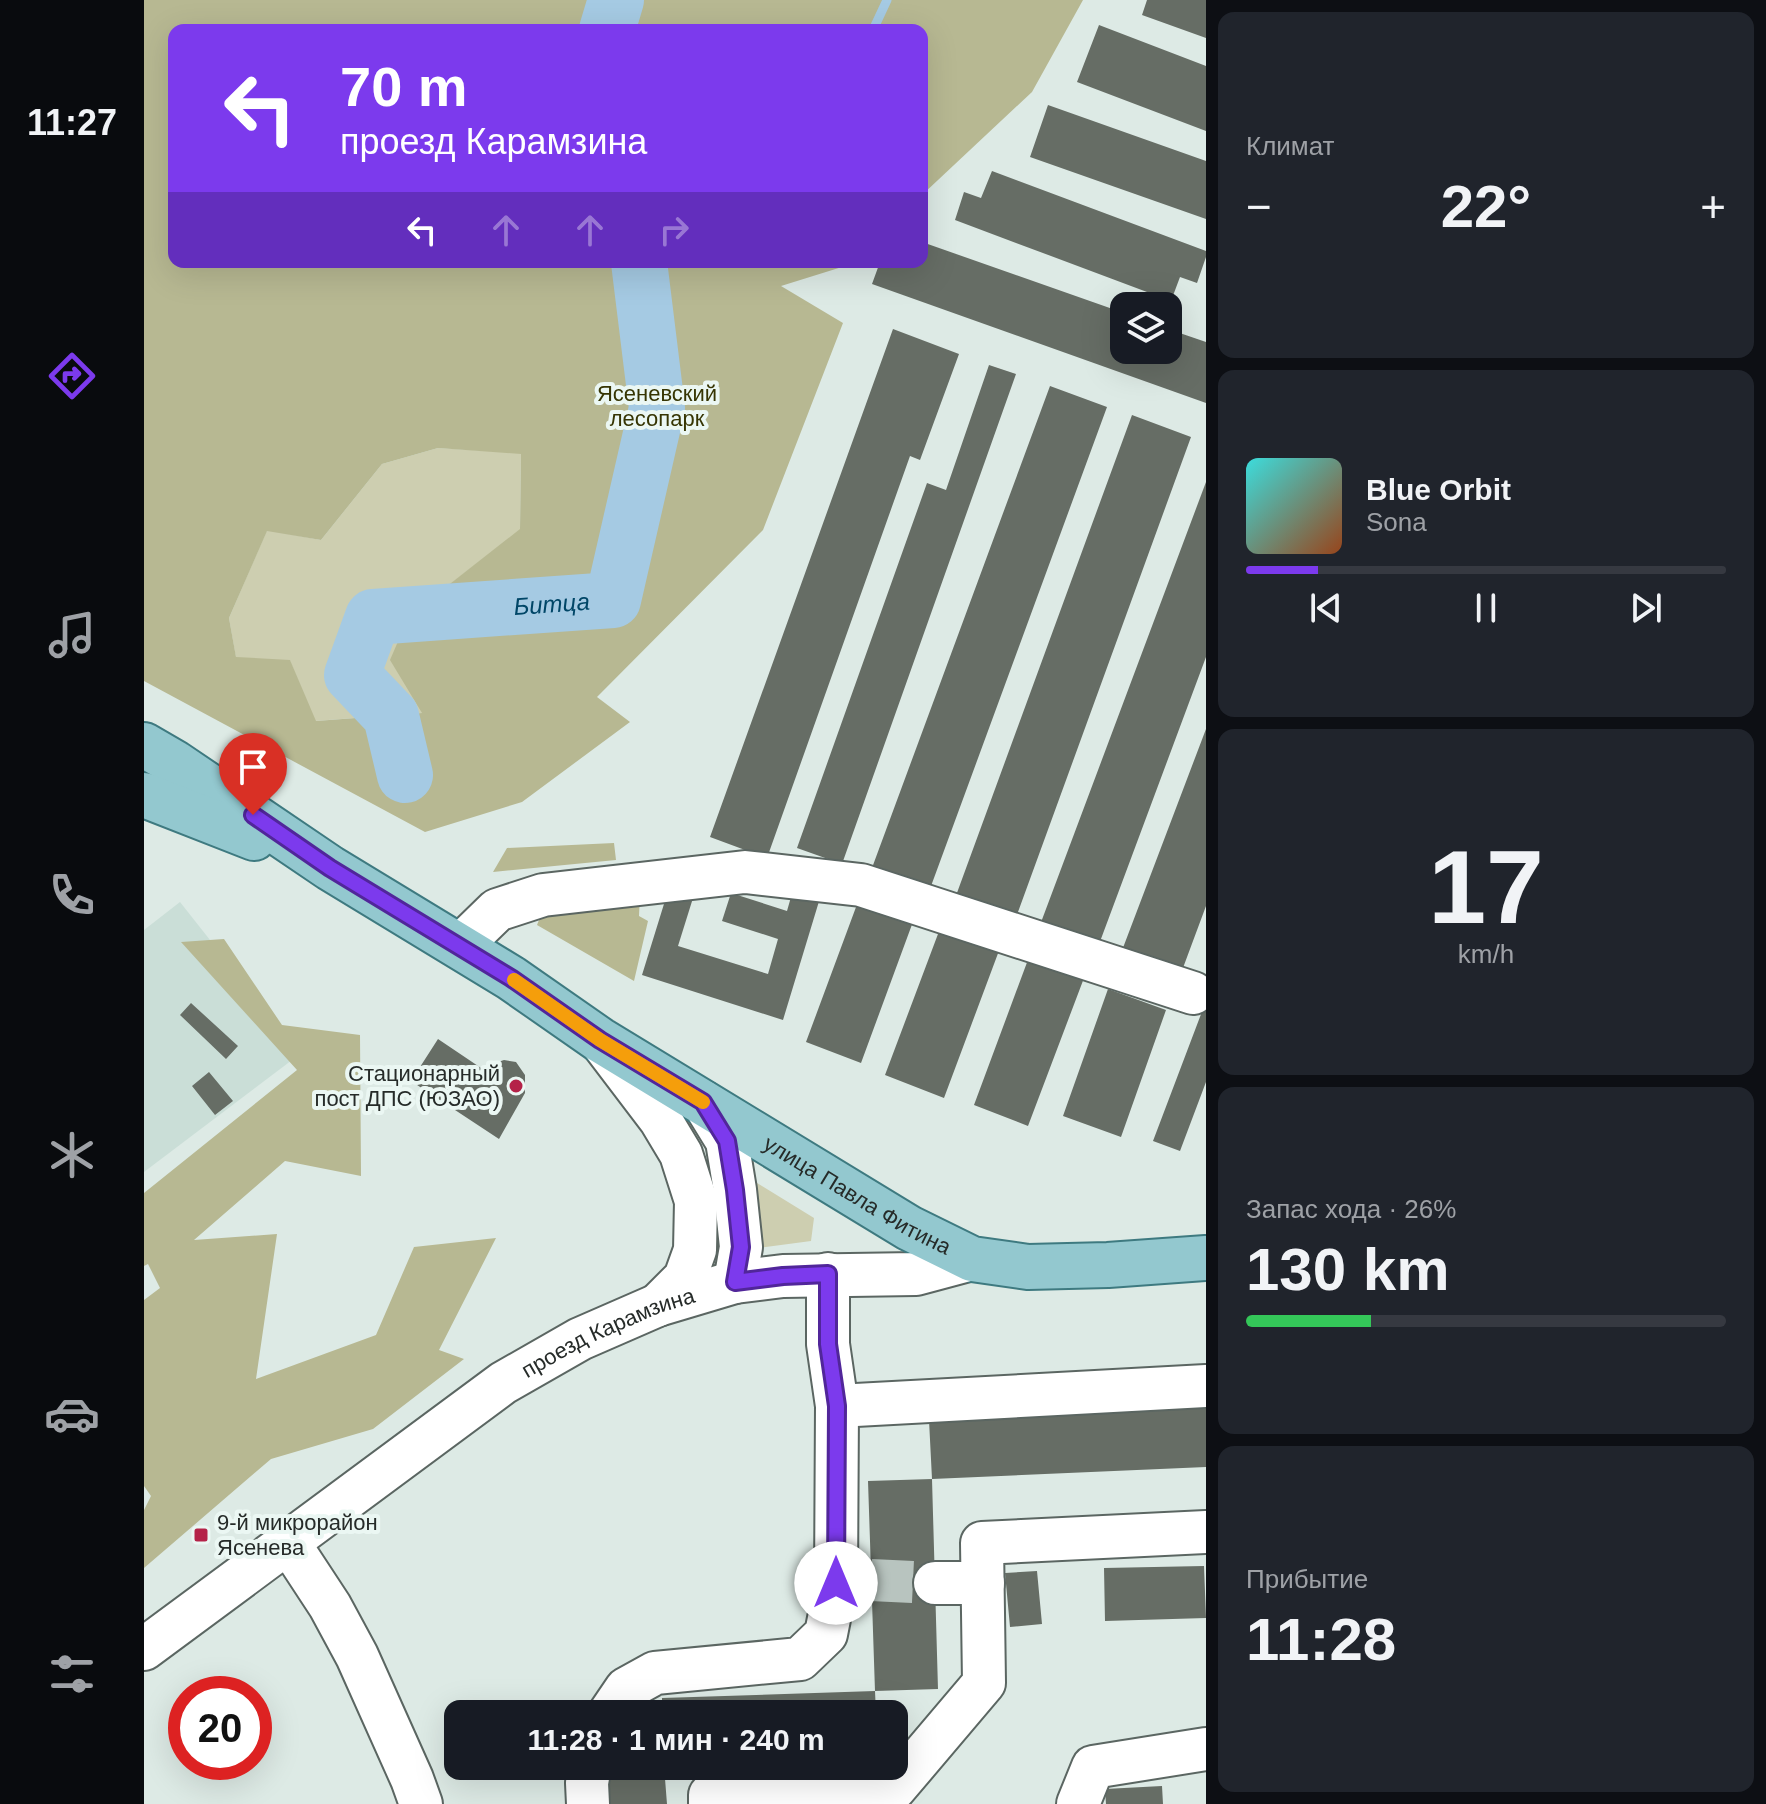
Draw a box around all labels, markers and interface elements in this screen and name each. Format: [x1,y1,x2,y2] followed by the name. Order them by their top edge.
[340,55,468,118] text: 70 m
[208,56,312,160] icon: left
[27,102,117,143] text: 11:27
[340,121,647,162] text: проезд Карамзина
[1246,131,1335,161] text: Климат
[1441,173,1531,240] text: 22°
[1246,182,1272,231] text: −
[1700,182,1726,231] text: +
[400,208,444,252] icon: left
[484,208,528,252] icon: ahead
[568,208,612,252] icon: ahead
[652,208,696,252] icon: right
[1110,292,1182,364] map controls
[1110,292,1182,364] button: layers
[44,348,100,404] icon: directions
[597,381,717,431] park label: Ясеневский лесопарк
[1366,473,1511,506] text: Blue Orbit
[1366,507,1427,537] text: Sona
[1304,586,1348,630] icon: previous
[1464,586,1508,630] icon: pause
[1624,586,1668,630] icon: next
[513,588,591,620] water label: Битца
[44,607,100,663] icon: music
[219,733,287,815] pin
[231,745,275,789] icon: arrive
[1428,829,1544,945] text: 17
[44,867,100,923] icon: phone
[1458,939,1514,969] text: km/h
[314,1061,500,1111] place label: Стационарный пост ДПС (ЮЗАО)
[507,1077,525,1095] marker: Стационарный пост ДПС (ЮЗАО)
[44,1127,100,1183] icon: climate
[759,1131,956,1260] street label: улица Павла Фитина
[1246,1194,1456,1224] text: Запас хода · 26%
[1246,1236,1450,1303] text: 130 km
[517,1283,698,1383] street label: проезд Карамзина
[44,1386,100,1442] icon: car
[217,1510,378,1560] place label: 9-й микрорайон Ясенева
[192,1526,210,1544] marker: 9-й микрорайон Ясенева
[794,1541,878,1625] position arrow
[1246,1564,1368,1594] text: Прибытие
[1246,1606,1396,1673] text: 11:28
[44,1646,100,1702] icon: filters
[168,1676,272,1780] speed limit sign: 20
[527,1723,825,1756] text: 11:28 · 1 мин · 240 m

